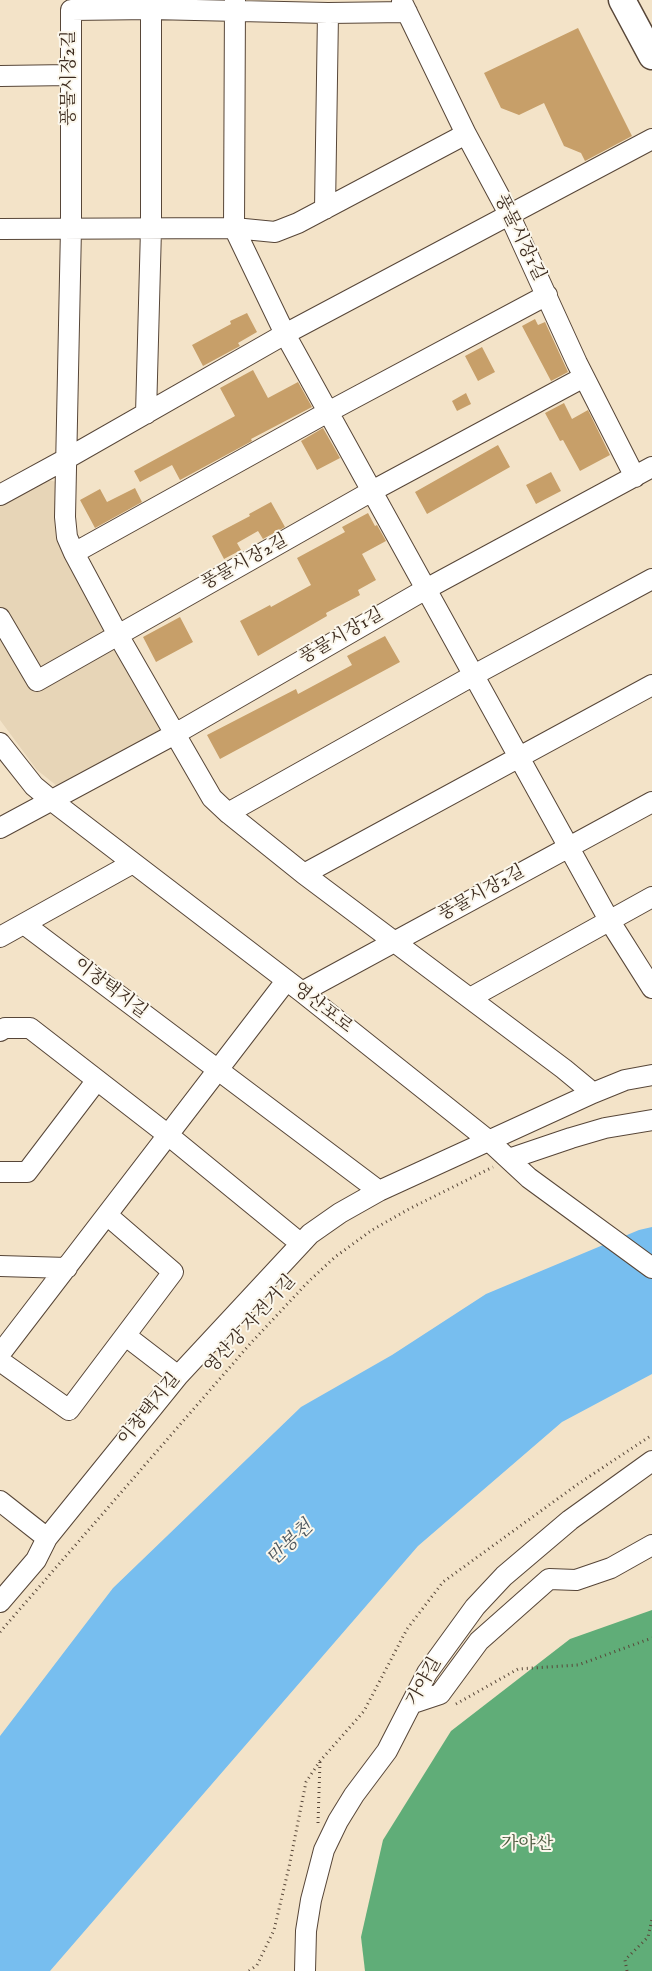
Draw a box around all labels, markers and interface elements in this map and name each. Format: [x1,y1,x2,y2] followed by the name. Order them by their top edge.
[59,30,81,126] street label: 풍물시장2길
[489,191,549,285] street label: 풍물시장1길
[198,530,292,596] street label: 풍물시장2길
[296,604,388,670] street label: 풍물시장1길
[435,861,529,927] street label: 풍물시장2길
[69,954,151,1024] street label: 이창택지길
[288,979,356,1039] street label: 영산포로
[201,1271,301,1379] street label: 영산강 자전거길
[114,1369,186,1451] street label: 이창택지길
[263,1517,319,1571] water label: 만봉천
[403,1654,447,1710] street label: 가야길
[501,1834,553,1856] park label: 가야산

